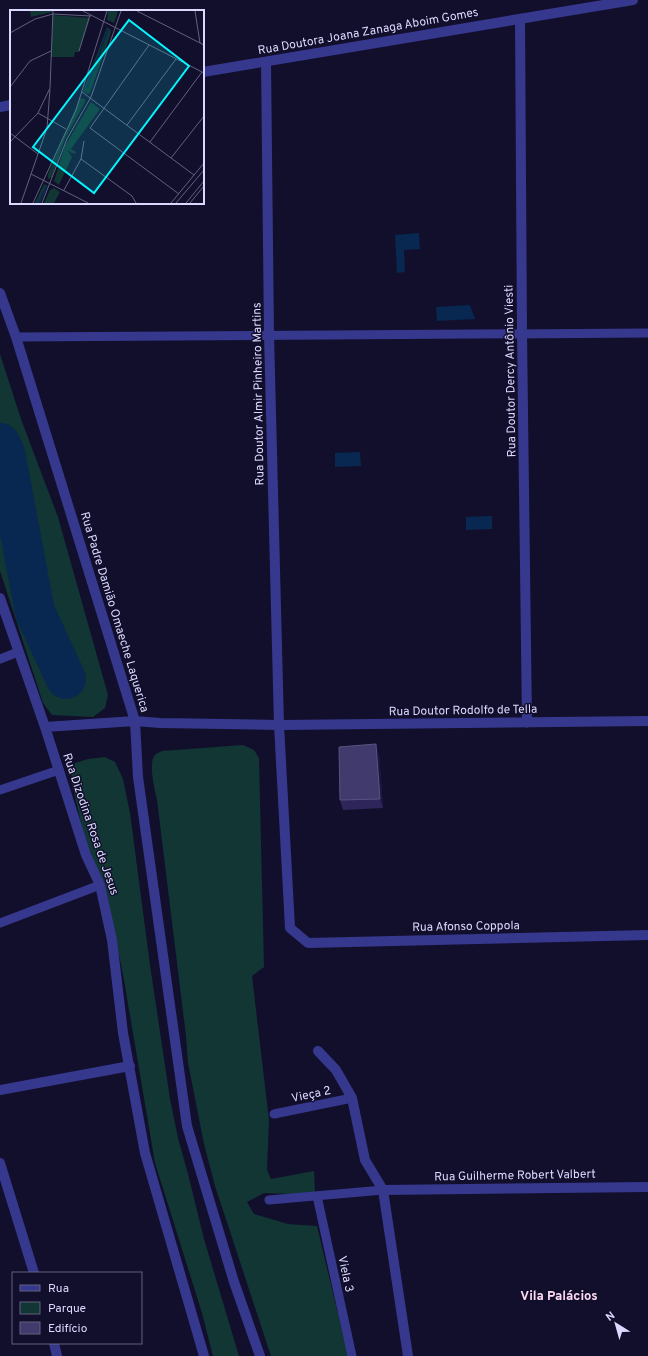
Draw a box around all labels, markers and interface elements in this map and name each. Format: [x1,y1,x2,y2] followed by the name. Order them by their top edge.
[257,5,480,59] street label: Rua Doutora Joana Zanaga Aboim Gomes
[10,10,204,204] inset map
[501,285,521,457] street label: Rua Doutor Dercy Antônio Viesti
[249,302,269,486] street label: Rua Doutor Almir Pinheiro Martins
[76,510,152,715] street label: Rua Padre Damião Omaeche Laquerica
[389,702,538,720] street label: Rua Doutor Rodolfo de Tella
[58,751,122,898] street label: Rua Dizodina Rosa de Jesus
[412,918,520,936] street label: Rua Afonso Coppola
[290,1083,332,1107] street label: Vieça 2
[434,1167,596,1185] street label: Rua Guilherme Robert Valbert
[333,1255,357,1294] street label: Viela 3
[12,1272,142,1344] legend
[48,1281,69,1297] text: Rua
[520,1289,598,1305] district label: Vila Palácios
[48,1301,86,1317] text: Parque
[596,1304,636,1344] north arrow
[603,1309,618,1325] text: N
[48,1321,88,1337] text: Edifício

